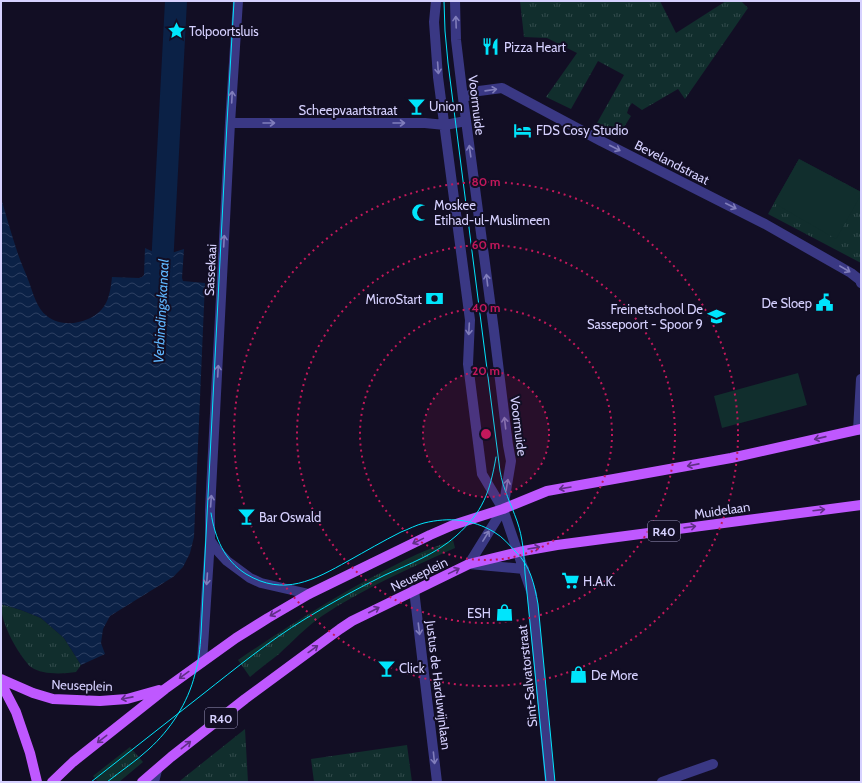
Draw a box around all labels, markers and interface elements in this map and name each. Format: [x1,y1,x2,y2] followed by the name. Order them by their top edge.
[452,16,459,29] one-way arrow
[166,21,186,41] place icon: Tolpoortsluis
[189,23,259,39] place label: Tolpoortsluis
[481,37,501,57] restaurant icon: Pizza Heart
[504,39,567,55] place label: Pizza Heart
[434,61,441,74] one-way arrow
[465,74,489,136] street label: Voormuide
[484,86,497,94] one-way arrow
[228,91,235,104] one-way arrow
[406,96,426,116] bar icon: Union
[429,98,463,114] place label: Union
[299,102,398,118] street label: Scheepvaartstraat
[262,119,275,127] one-way arrow
[392,119,405,127] one-way arrow
[513,120,533,140] hotel icon: FDS Cosy Studio
[536,122,628,138] place label: FDS Cosy Studio
[632,136,713,188] street label: Bevelandstraat
[466,145,474,158] one-way arrow
[609,145,621,152] one-way arrow
[472,174,500,189] text: 80 m
[434,197,550,228] place label: Moskee Etihad-ul-Muslimeen
[411,202,431,222] mosque icon: Moskee Etihad-ul-Muslimeen
[725,203,737,210] one-way arrow
[220,235,228,248] one-way arrow
[472,237,500,252] text: 60 m
[201,243,219,297] street label: Sassekaai
[149,258,173,364] water label: Verbindingskanaal
[839,266,851,274] one-way arrow
[483,274,491,287] one-way arrow
[425,289,445,309] bank icon: MicroStart
[366,291,423,307] place label: MicroStart
[815,293,835,313] public building icon: De Sloep
[761,295,812,311] place label: De Sloep
[471,300,501,315] text: 40 m
[587,301,703,332] place label: Freinetschool De Sassepoort - Spoor 9
[706,306,726,326] school or university icon: Freinetschool De Sassepoort - Spoor 9
[466,322,473,335] one-way arrow
[472,363,500,378] text: 20 m
[214,365,221,378] one-way arrow
[507,395,531,457] street label: Voormuide
[501,417,509,430] one-way arrow
[479,427,493,441] centre of rings
[814,435,827,443] one-way arrow
[687,462,700,470] one-way arrow
[503,479,511,492] one-way arrow
[559,484,572,492] one-way arrow
[207,495,214,508] one-way arrow
[693,498,751,522] street label: Muidelaan
[812,506,825,514] one-way arrow
[236,507,256,527] bar icon: Bar Oswald
[259,509,321,525] place label: Bar Oswald
[648,521,680,541] road number: R40
[683,523,696,531] one-way arrow
[482,530,490,542] one-way arrow
[412,538,424,545] one-way arrow
[527,544,540,552] one-way arrow
[388,553,450,595] street label: Neuseplein
[448,567,460,574] one-way arrow
[560,571,580,591] supermarket icon: H.A.K.
[204,572,211,585] one-way arrow
[583,573,616,589] place label: H.A.K.
[494,603,514,623] shop icon: ESH
[467,605,491,621] place label: ESH
[368,606,380,614] one-way arrow
[269,610,281,618] one-way arrow
[422,619,455,751] street label: Justus de Harduwijnlaan
[415,622,423,635] one-way arrow
[514,624,540,728] street label: Sint-Salvatorstraat
[308,644,319,653] one-way arrow
[376,658,396,678] bar icon: Click
[399,660,425,676] place label: Click
[568,665,588,685] shop icon: De More
[591,667,638,683] place label: De More
[178,671,189,679] one-way arrow
[51,676,113,694] street label: Neuseplein
[121,695,134,703] one-way arrow
[205,708,237,728] road number: R40
[96,734,107,743] one-way arrow
[181,740,192,749] one-way arrow
[431,751,438,764] one-way arrow

